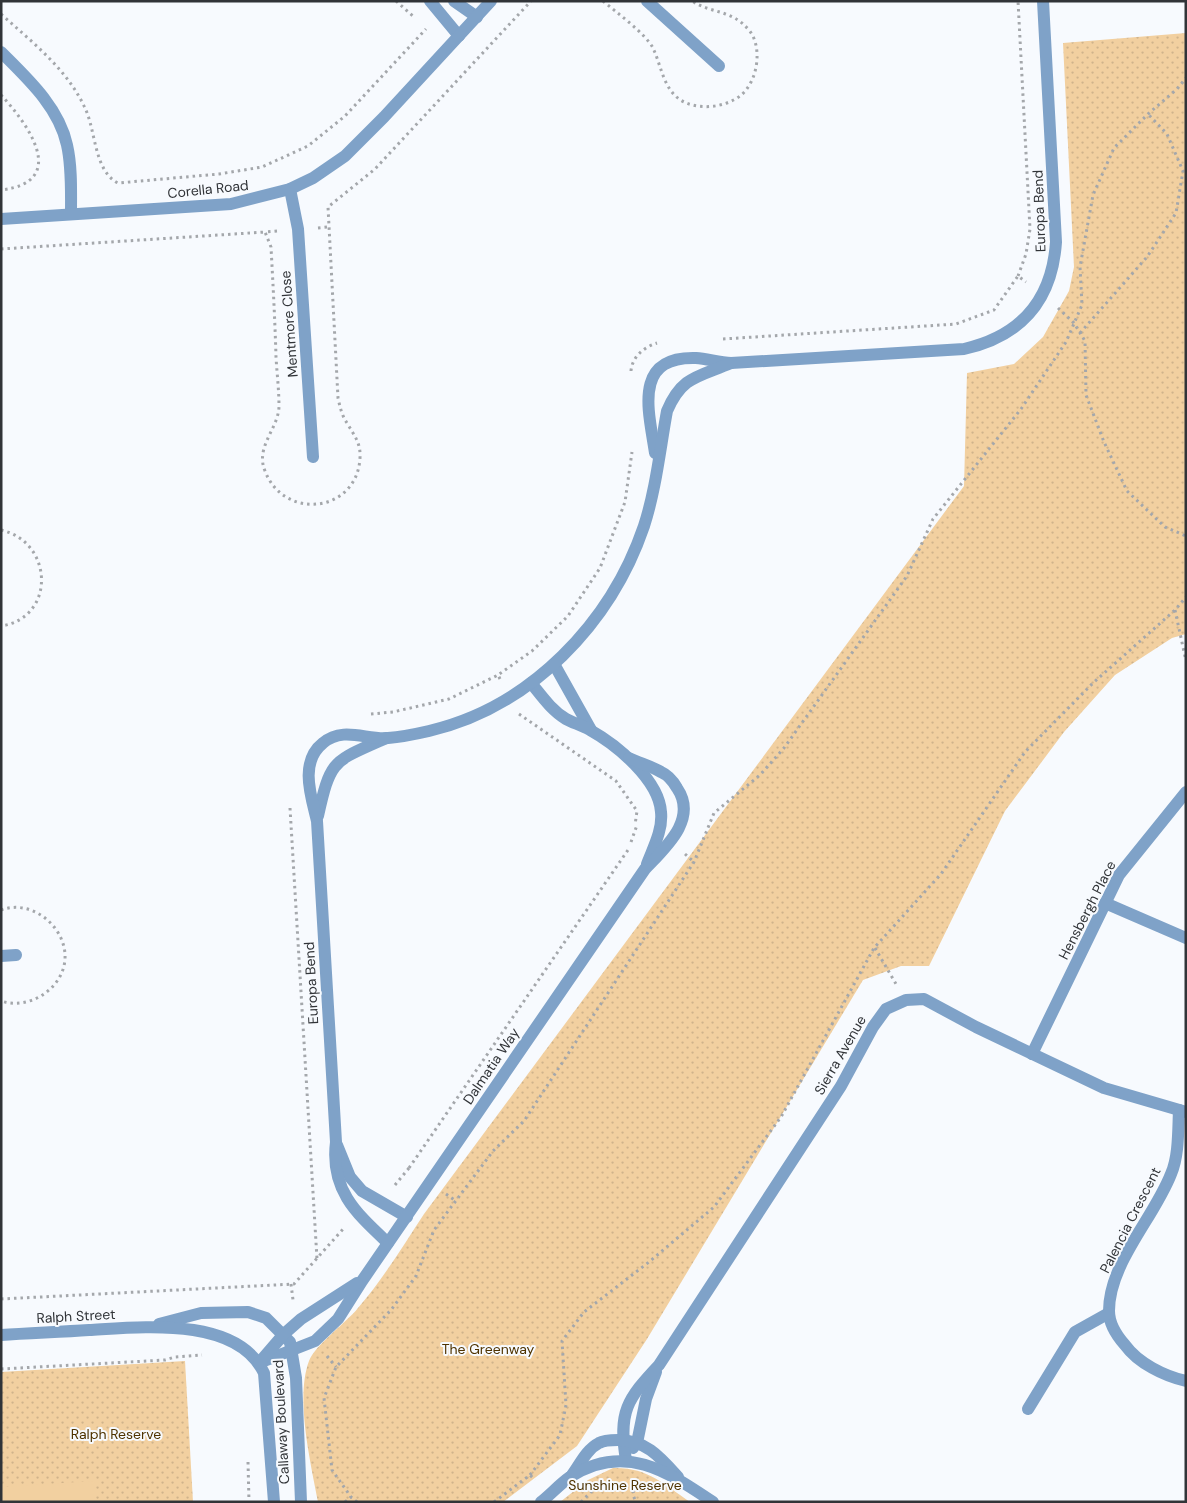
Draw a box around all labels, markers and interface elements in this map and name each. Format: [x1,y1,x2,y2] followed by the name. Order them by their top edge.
[1029,169,1049,253] street label: Europa Bend
[167,176,249,202] street label: Corella Road
[276,270,302,378] street label: Mentmore Close
[1054,857,1120,963] street label: Hensbergh Place
[300,941,322,1025] street label: Europa Bend
[810,1012,870,1098] street label: Sierra Avenue
[459,1024,523,1108] street label: Dalmatia Way
[1096,1164,1164,1276] street label: Palencia Crescent
[36,1305,116,1327] street label: Ralph Street
[442,1340,535,1358] park label: The Greenway
[269,1359,293,1485] street label: Callaway Boulevard
[71,1425,161,1443] park label: Ralph Reserve
[568,1476,682,1494] park label: Sunshine Reserve

